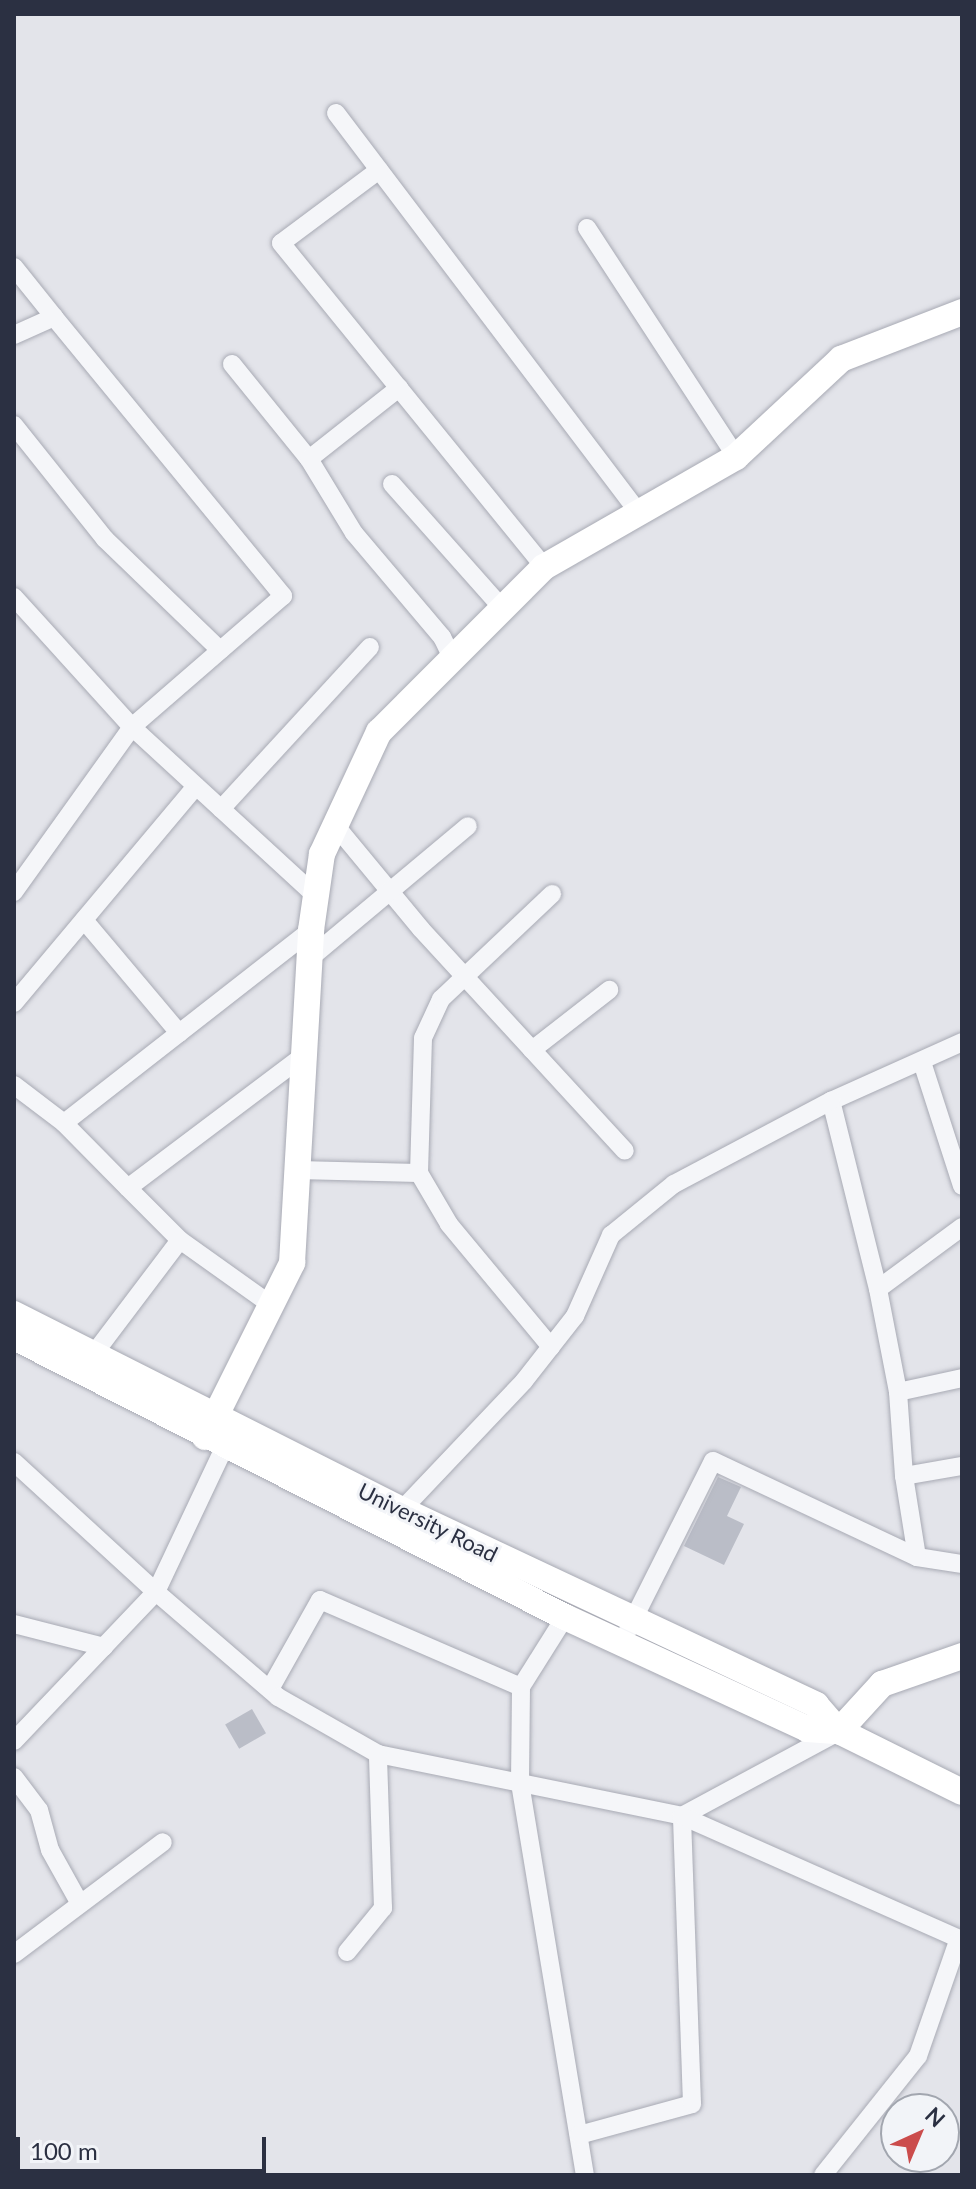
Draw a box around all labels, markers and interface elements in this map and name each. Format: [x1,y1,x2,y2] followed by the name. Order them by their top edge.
[354,1477,502,1567] street label: University Road
[880,2093,960,2173] north arrow
[920,2101,951,2132] text: N
[20,2121,270,2171] scale bar
[30,2136,98,2165] text: 100 m

